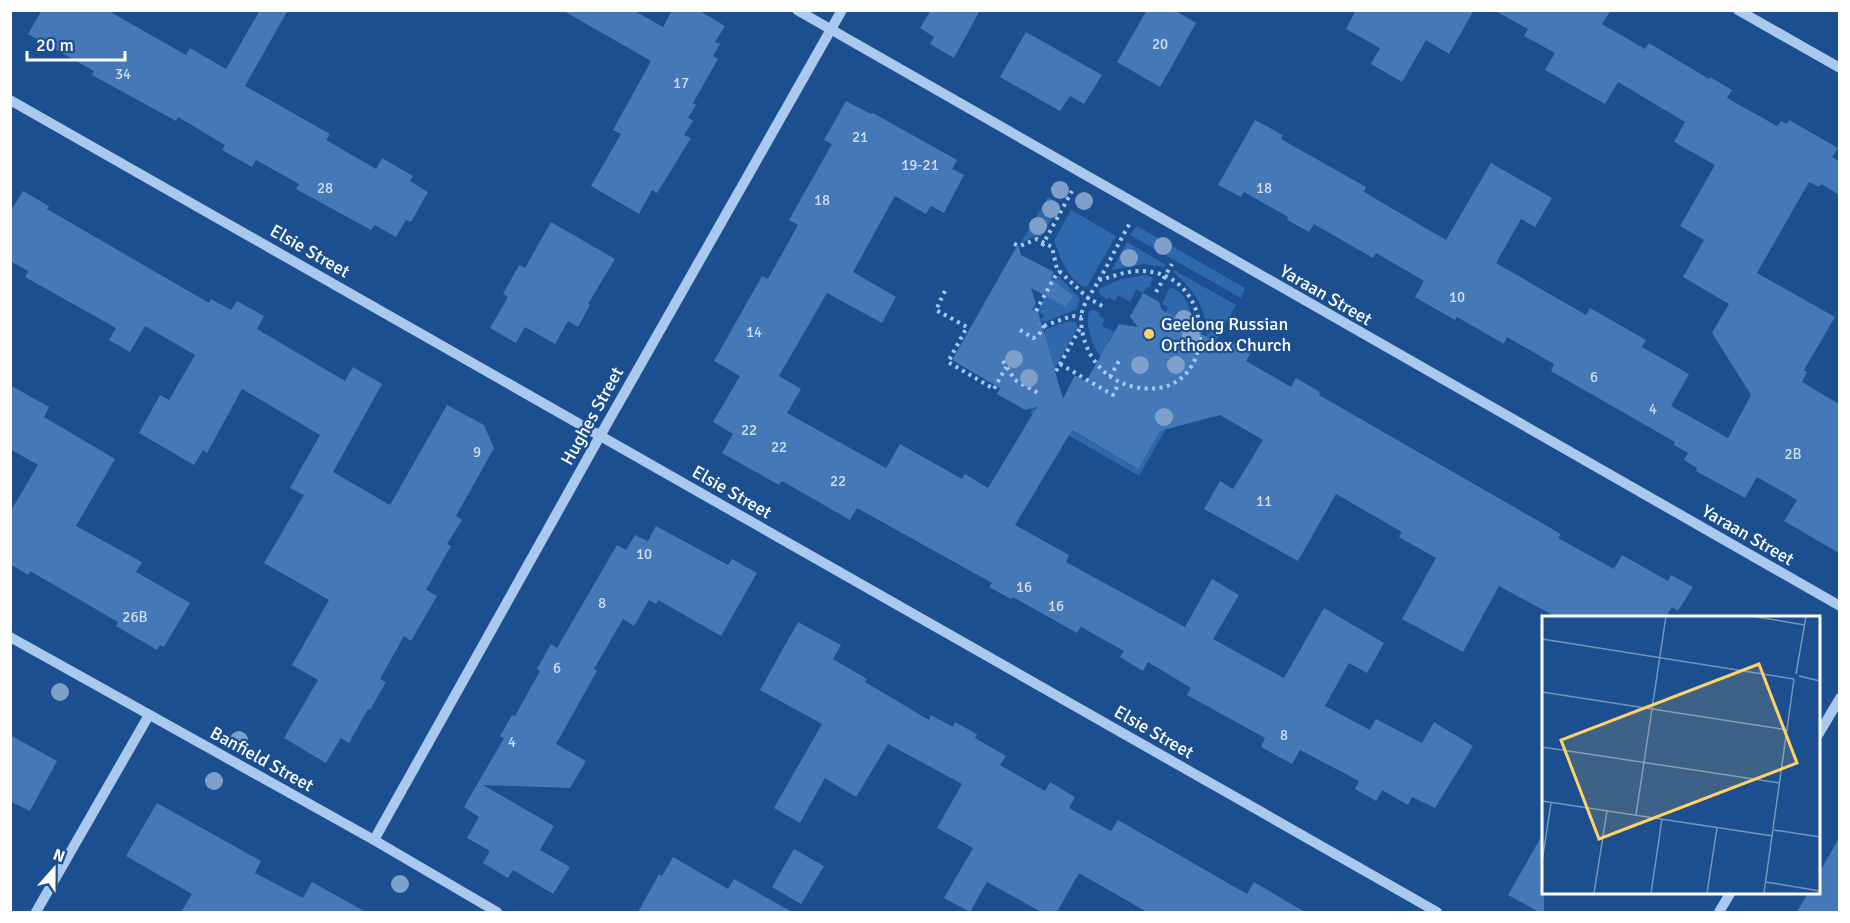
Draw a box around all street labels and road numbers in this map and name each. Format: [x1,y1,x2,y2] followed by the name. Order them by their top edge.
[266,219,354,283] street label: Elsie Street
[1276,260,1376,330] street label: Yaraan Street
[556,363,628,469] street label: Hughes Street
[688,460,776,524] street label: Elsie Street
[1698,500,1798,570] street label: Yaraan Street
[1110,700,1198,764] street label: Elsie Street
[206,722,318,796] street label: Banfield Street

